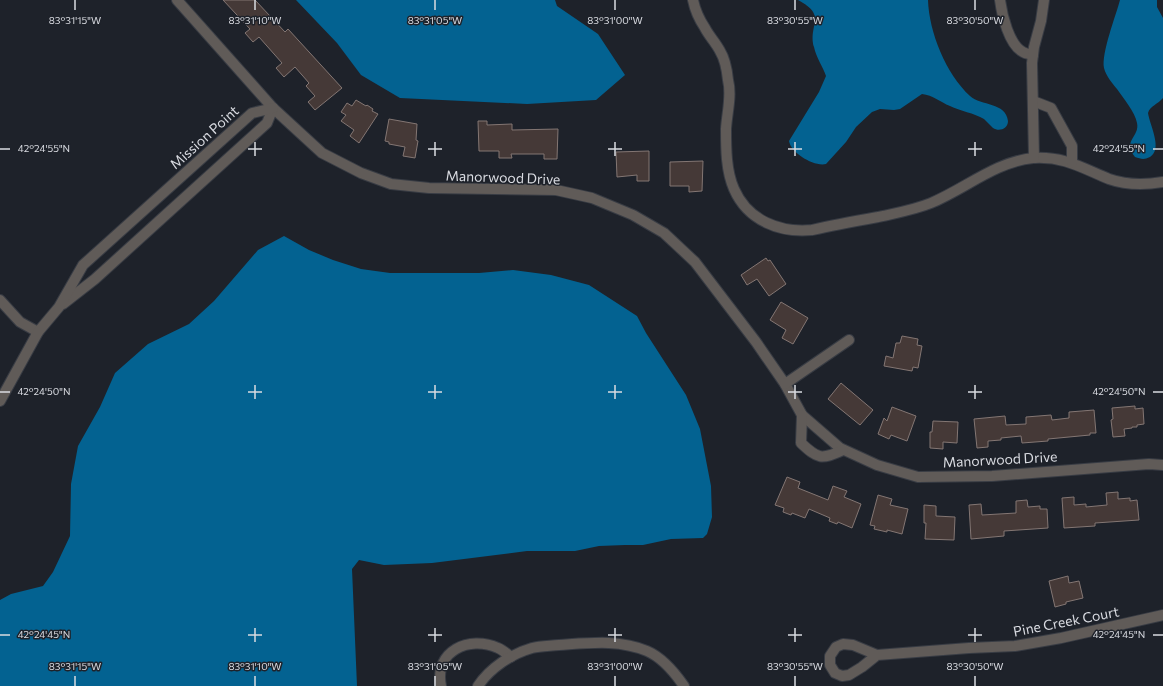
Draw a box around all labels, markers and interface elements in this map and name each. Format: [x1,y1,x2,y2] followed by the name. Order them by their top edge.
[49,14,101,26] text: 83°31'15"W
[228,14,282,26] text: 83°31'10"W
[408,14,462,26] text: 83°31'05"W
[587,14,643,26] text: 83°31'00"W
[767,14,823,26] text: 83°30'55"W
[947,14,1003,26] text: 83°30'50"W
[166,102,242,172] street label: Mission Point
[18,142,70,154] text: 42°24'55"N
[1093,142,1145,154] text: 42°24'55"N
[445,167,561,187] street label: Manorwood Drive
[17,385,71,397] text: 42°24'50"N
[1092,385,1146,397] text: 42°24'50"N
[942,448,1058,470] street label: Manorwood Drive
[1012,602,1121,640] street label: Pine Creek Court
[18,628,70,640] text: 42°24'45"N
[1093,628,1145,640] text: 42°24'45"N
[49,660,101,672] text: 83°31'15"W
[228,660,282,672] text: 83°31'10"W
[408,660,462,672] text: 83°31'05"W
[587,660,643,672] text: 83°31'00"W
[767,660,823,672] text: 83°30'55"W
[947,660,1003,672] text: 83°30'50"W

